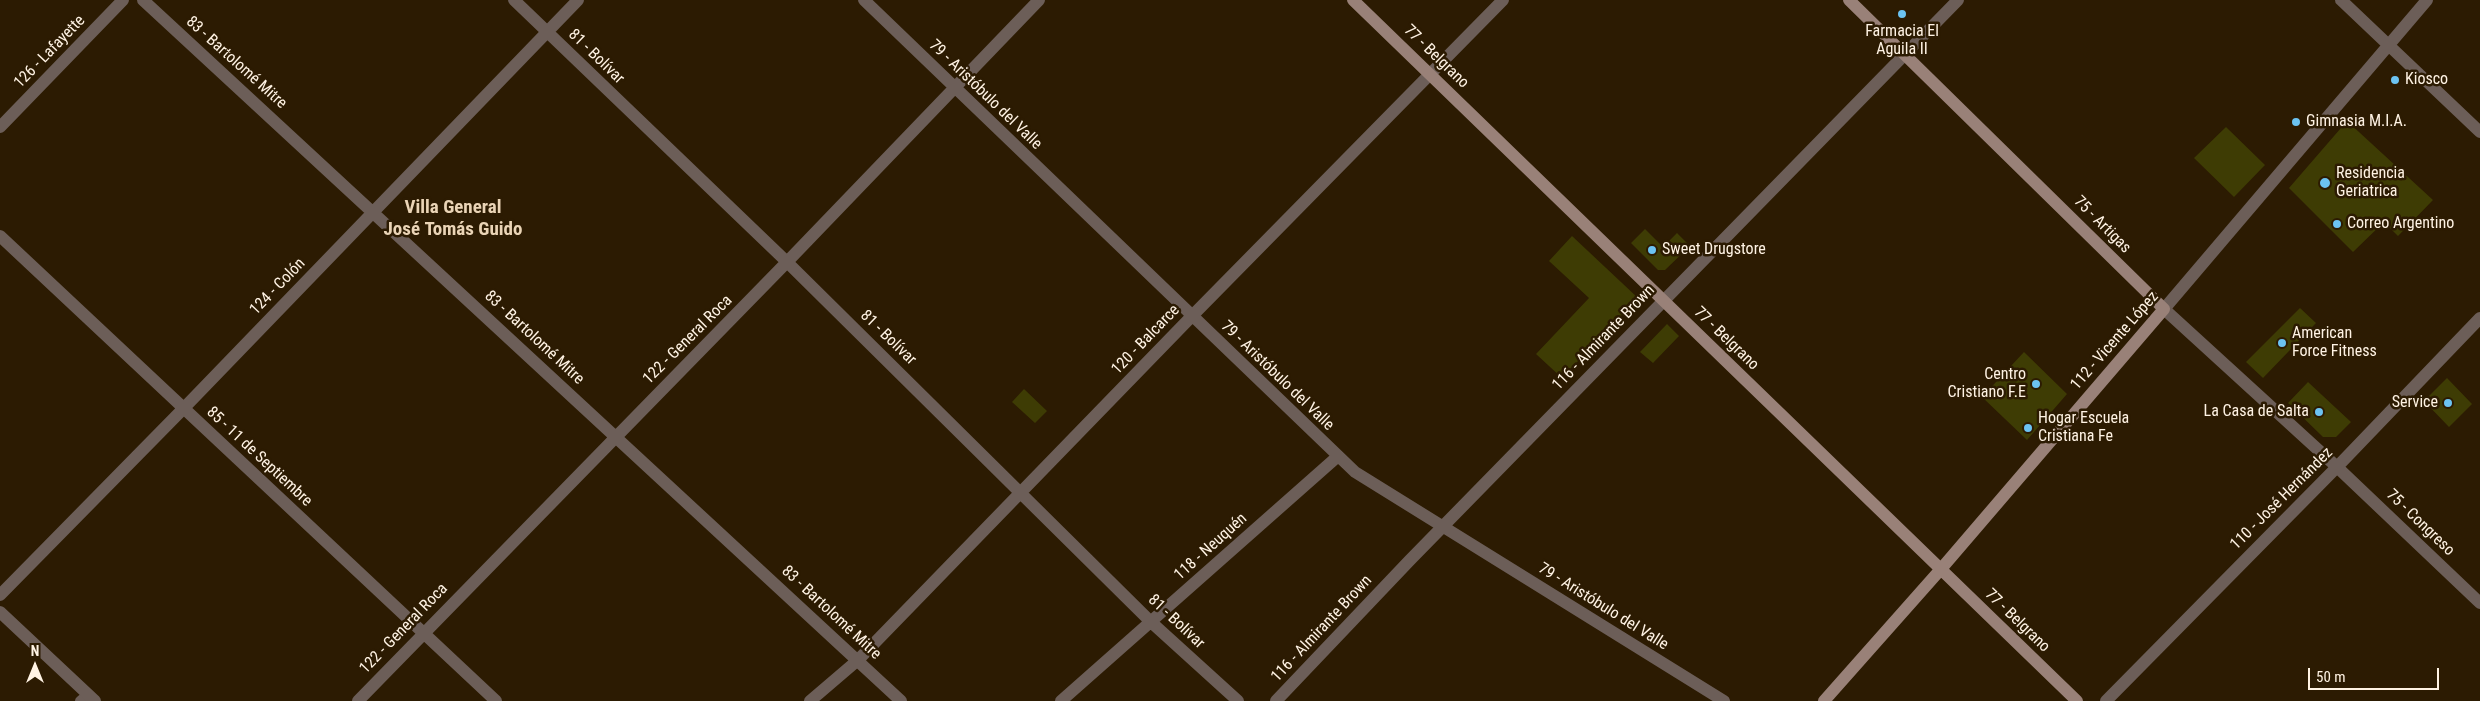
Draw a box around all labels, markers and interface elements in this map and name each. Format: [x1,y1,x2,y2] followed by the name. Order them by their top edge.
[1896,8,1908,20] marker: Farmacia El Aguila II
[10,12,90,92] street label: 126 - Lafayette
[182,13,290,113] street label: 83 - Bartolomé Mitre
[1400,21,1472,93] street label: 77 - Belgrano
[1865,22,1939,60] place label: Farmacia El Aguila II
[564,26,628,88] street label: 81 - Bolívar
[924,36,1046,154] street label: 79 - Aristóbulo del Valle
[2405,70,2448,90] place label: Kiosco
[2389,74,2401,86] marker: Kiosco
[2306,112,2407,132] place label: Gimnasia M.I.A.
[2290,116,2302,128] marker: Gimnasia M.I.A.
[2336,164,2405,202] place label: Residencia Geriatrica
[2318,176,2332,190] marker: Residencia Geriatrica
[2069,192,2135,258] street label: 75 - Artigas
[384,197,522,241] district label: Villa General José Tomás Guido
[2347,214,2454,234] place label: Correo Argentino
[2331,218,2343,230] marker: Correo Argentino
[1662,240,1766,260] place label: Sweet Drugstore
[1646,244,1658,256] marker: Sweet Drugstore
[246,255,310,319] street label: 124 - Colón
[1549,281,1659,395] street label: 116 - Almirante Brown
[480,287,588,389] street label: 83 - Bartolomé Mitre
[2067,288,2163,394] street label: 112 - Vicente López
[639,291,737,389] street label: 122 - General Roca
[1108,301,1184,379] street label: 120 - Balcarce
[1690,303,1762,375] street label: 77 - Belgrano
[856,307,920,369] street label: 81 - Bolívar
[1216,317,1338,435] street label: 79 - Aristóbulo del Valle
[2292,324,2377,362] place label: American Force Fitness
[2276,337,2288,349] marker: American Force Fitness
[1948,365,2026,403] place label: Centro Cristiano F.E
[2030,378,2042,390] marker: Centro Cristiano F.E
[2392,393,2438,413] place label: Service
[2442,397,2454,409] marker: Service
[2204,402,2309,422] place label: La Casa de Salta
[202,403,316,511] street label: 85 - 11 de Septiembre
[2313,406,2325,418] marker: La Casa de Salta
[2038,409,2129,447] place label: Hogar Escuela Cristiana Fe
[2022,422,2034,434] marker: Hogar Escuela Cristiana Fe
[2227,444,2337,554] street label: 110 - José Hernández
[2382,486,2458,560] street label: 75 - Congreso
[1171,509,1251,585] street label: 118 - Neuquén
[1534,559,1672,655] street label: 79 - Aristóbulo del Valle
[777,562,885,664] street label: 83 - Bartolomé Mitre
[1268,572,1376,686] street label: 116 - Almirante Brown
[356,580,452,678] street label: 122 - General Roca
[1981,585,2053,657] street label: 77 - Belgrano
[1144,591,1208,653] street label: 81 - Bolívar
[10,641,60,691] north arrow
[31,643,39,659] text: N
[2310,658,2441,690] scale bar
[2316,668,2346,686] text: 50 m

